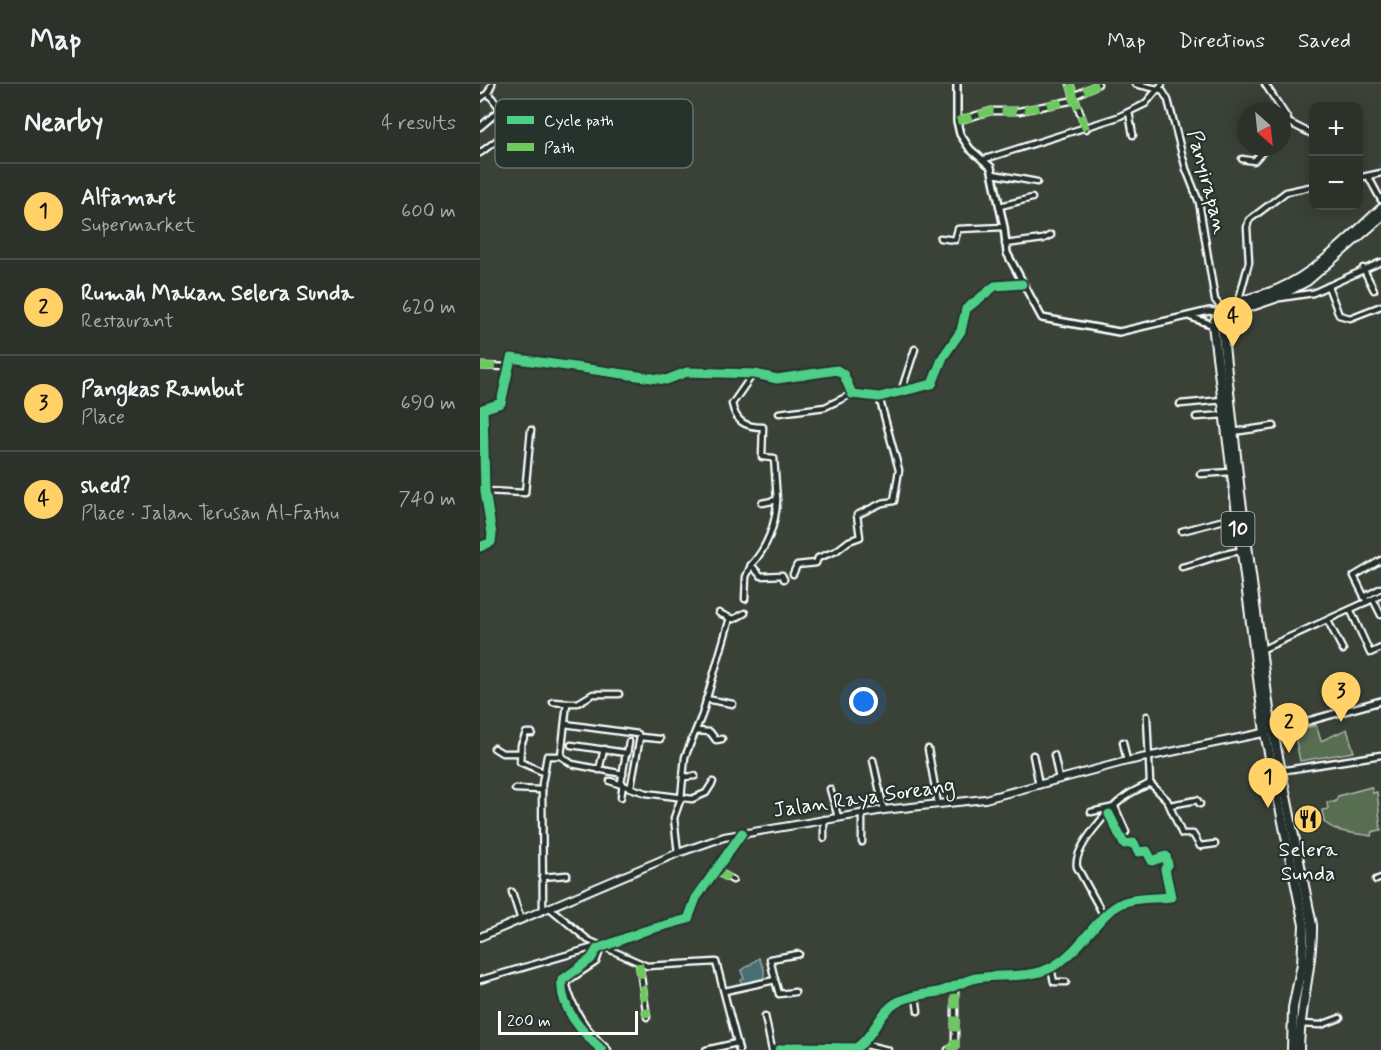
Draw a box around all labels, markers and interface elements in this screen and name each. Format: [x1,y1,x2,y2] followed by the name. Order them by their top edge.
[30,23,81,60] text: Map
[1107,27,1146,55] text: Map
[1179,27,1265,55] text: Directions
[1298,27,1351,55] text: Saved
[495,99,693,168] legend
[1237,102,1291,156] north arrow
[1309,102,1363,210] map controls
[1309,102,1363,156] button: +
[24,106,103,140] text: Nearby
[381,110,456,137] text: 4 results
[544,111,614,132] text: Cycle path
[1180,127,1234,238] street label: Panyirapan
[544,138,575,159] text: Path
[1309,156,1363,210] button: −
[81,184,176,212] text: Alfamart
[39,198,48,225] text: 1
[401,198,456,225] text: 600 m
[81,212,195,239] text: Supermarket
[81,280,354,308] text: Rumah Makan Selera Sunda
[39,294,48,321] text: 2
[402,294,456,321] text: 620 m
[1214,298,1252,347] pin: 4
[81,308,174,335] text: Restaurant
[81,376,245,404] text: Pangkas Rambut
[39,390,48,417] text: 3
[401,390,456,417] text: 690 m
[81,404,125,431] text: Place
[81,472,130,500] text: shed?
[38,486,49,513] text: 4
[398,486,456,513] text: 740 m
[81,500,339,527] text: Place · Jalan Terusan Al-Fathu
[1222,512,1254,546] road number: 10
[1322,672,1360,722] pin: 3
[849,687,878,716] your location
[1270,704,1308,753] pin: 2
[1248,758,1288,808] pin: 1
[771,771,957,826] street label: Jalan Raya Soreang
[1292,803,1324,835] restaurant icon: Selera Sunda
[1279,836,1338,888] place label: Selera Sunda
[498,1008,638,1036] scale bar
[507,1011,551,1032] text: 200 m

